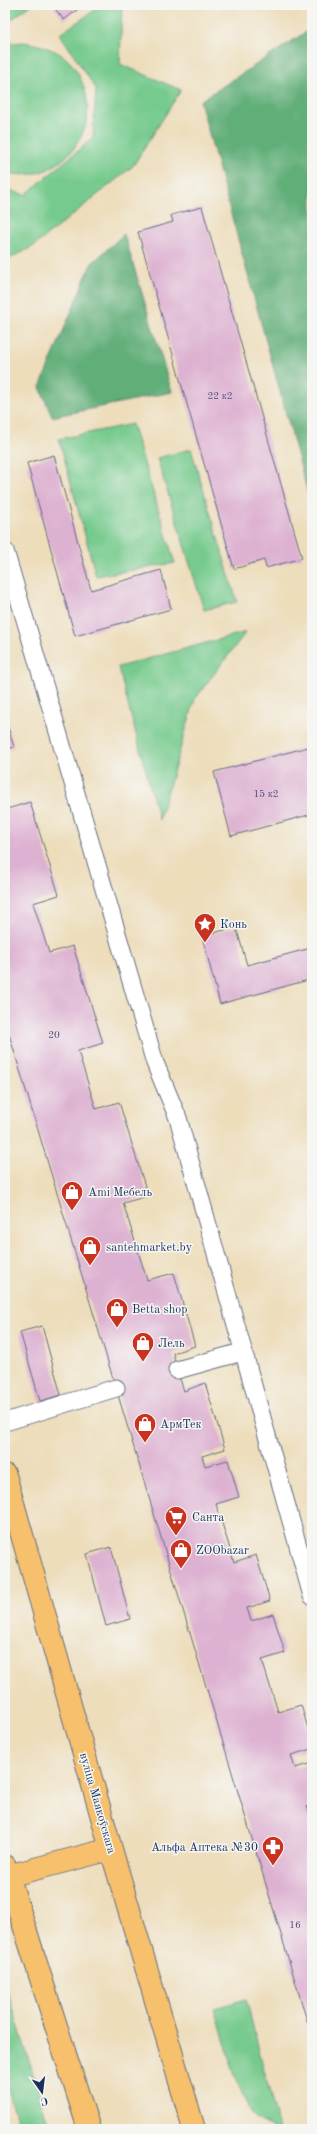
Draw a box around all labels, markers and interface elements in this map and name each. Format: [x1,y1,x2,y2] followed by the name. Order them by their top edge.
[207,391,233,401] house number: 22 к2
[253,789,279,799] house number: 15 к2
[192,911,218,944] place icon: Конь
[220,919,247,931] place label: Конь
[48,1030,60,1040] house number: 20
[59,1179,85,1212] shop icon: Ami Мебель
[88,1187,152,1199] place label: Ami Мебель
[77,1234,103,1267] shop icon: santehmarket.by
[106,1242,193,1254] place label: santehmarket.by
[104,1296,130,1329] shop icon: Betta shop
[132,1304,187,1316] place label: Betta shop
[130,1330,156,1363] shop icon: Лель
[158,1338,185,1350] place label: Лель
[132,1411,158,1444] shop icon: АрмТек
[160,1419,202,1431] place label: АрмТек
[163,1504,189,1537] supermarket icon: Санта
[192,1512,224,1524] place label: Санта
[168,1537,194,1570] shop icon: ZOObazar
[196,1545,249,1557] place label: ZOObazar
[77,1751,118,1855] street label: вуліца Маякоўскага
[260,1834,286,1867] pharmacy icon: Альфа Аптека №30
[151,1842,258,1854] place label: Альфа Аптека №30
[289,1920,301,1930] house number: 16
[22,2072,62,2112] north arrow
[39,2094,49,2106] text: С

